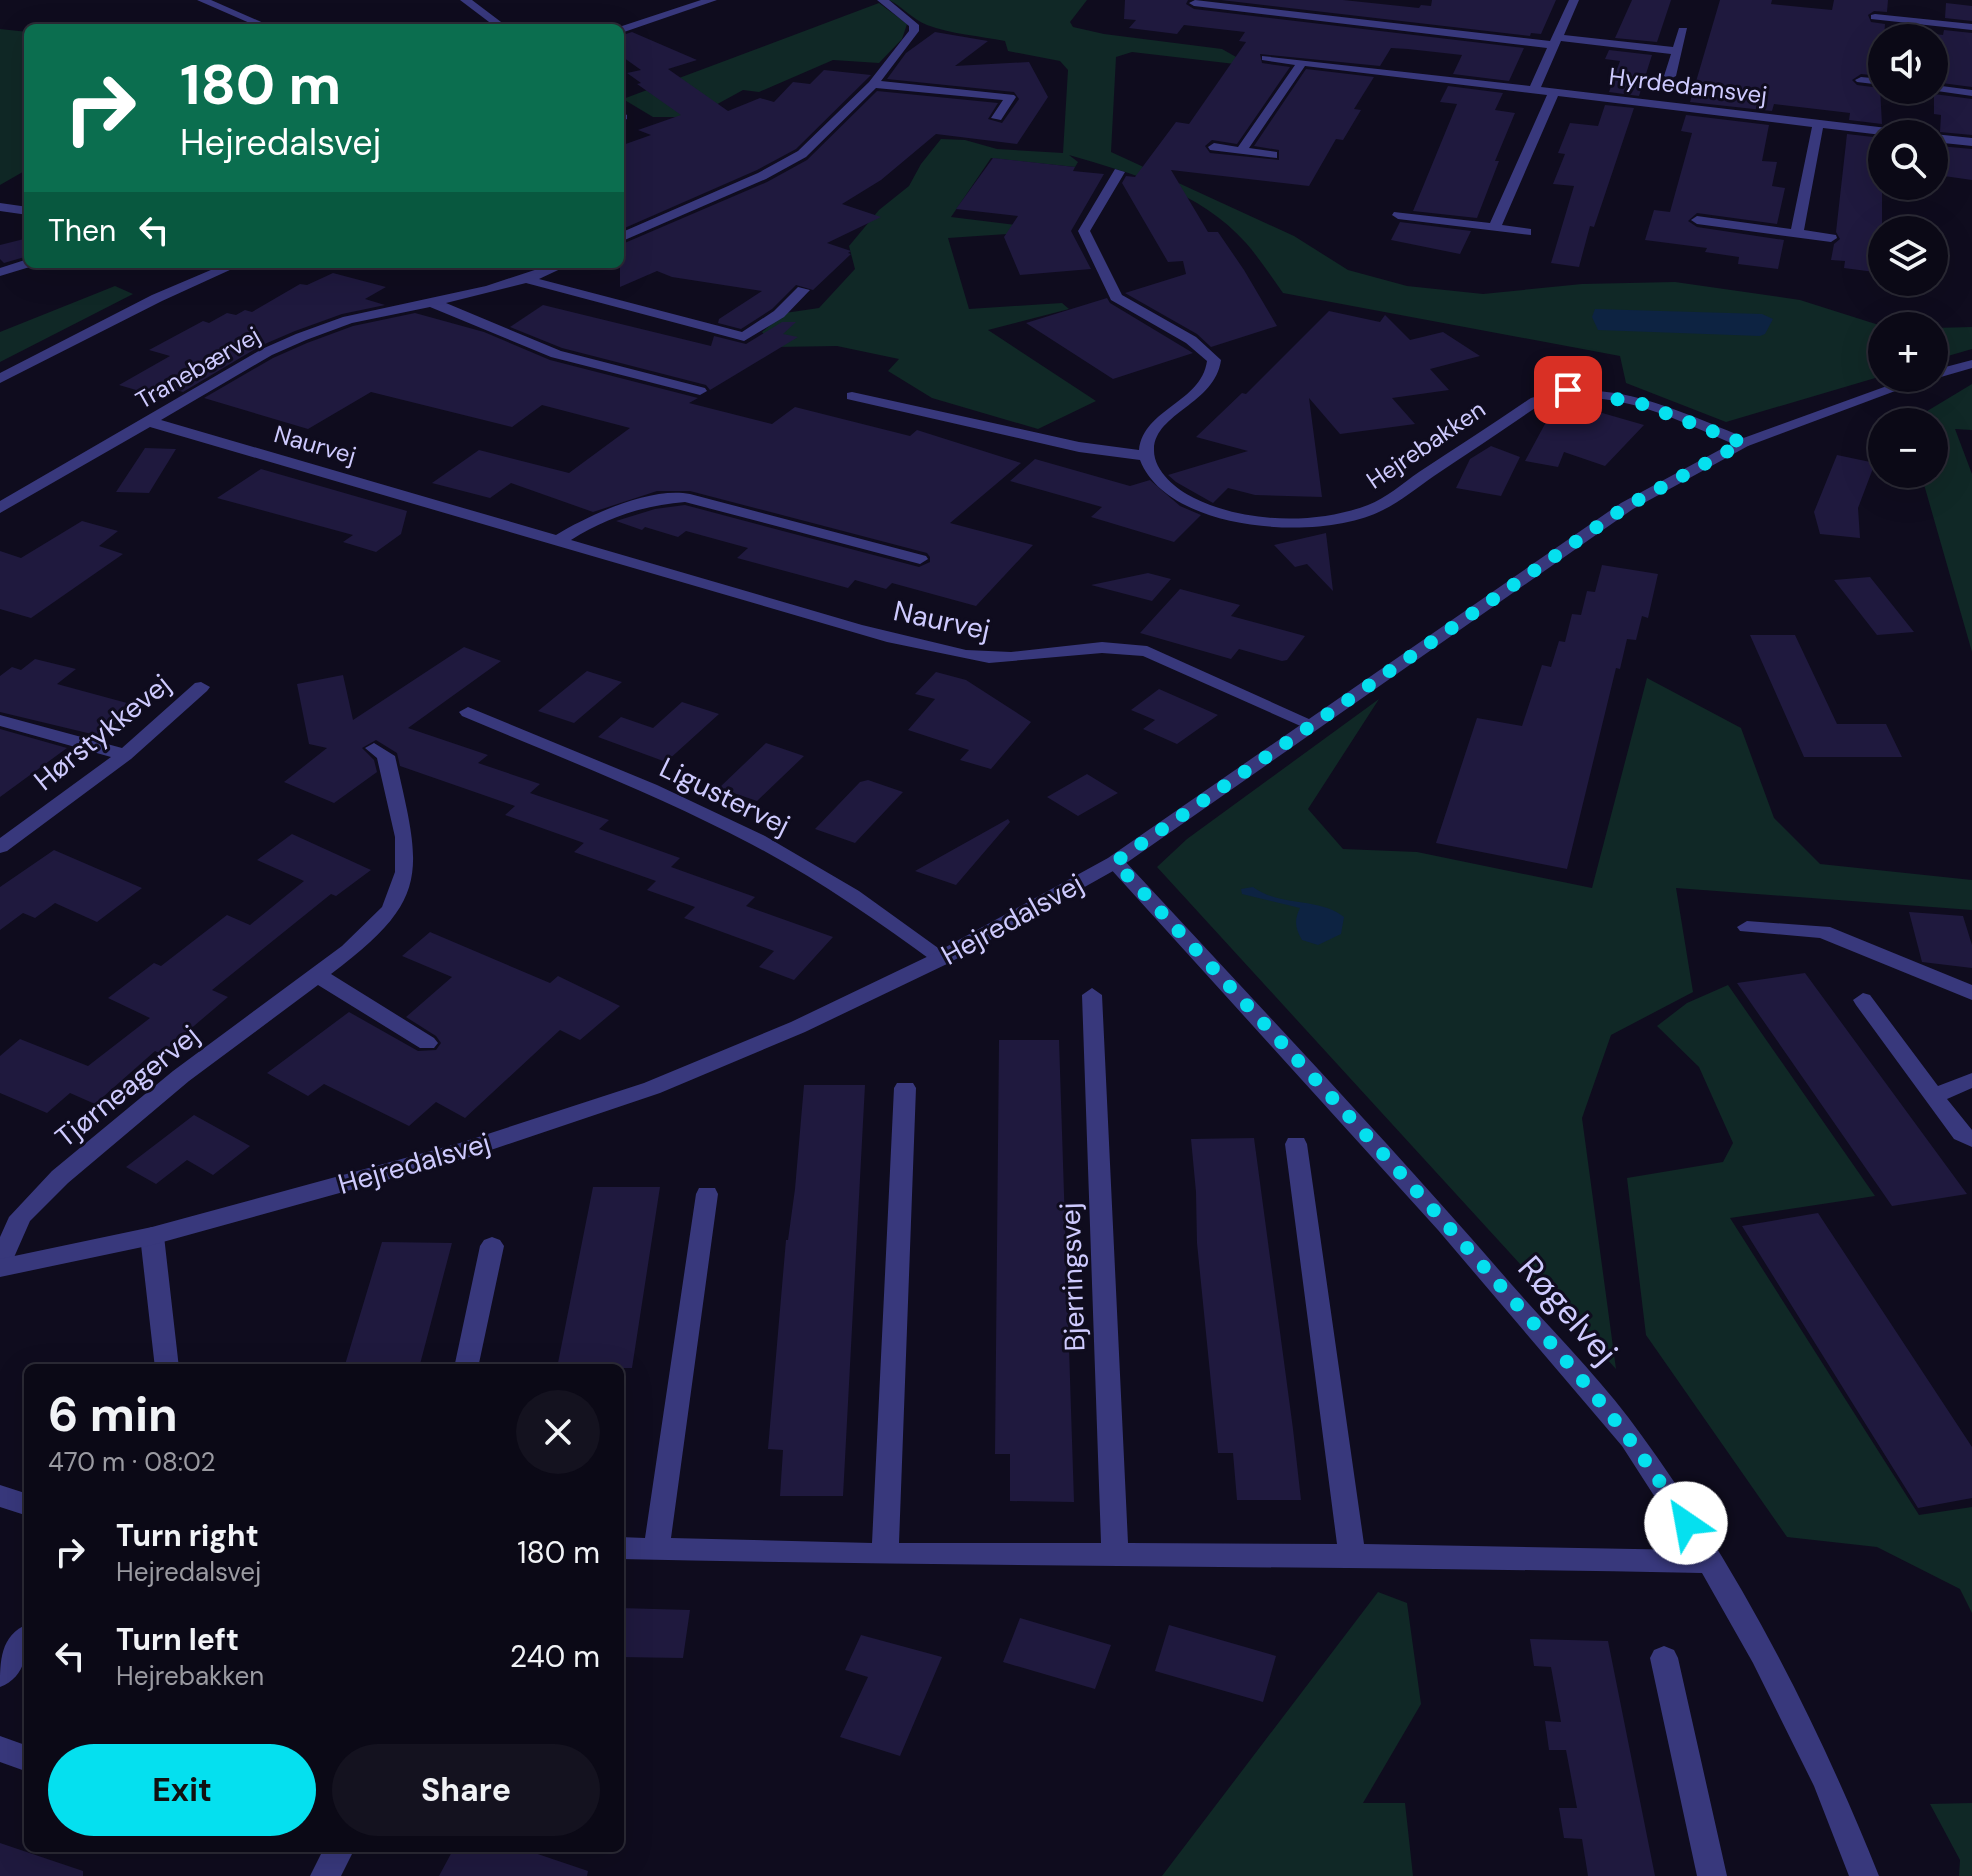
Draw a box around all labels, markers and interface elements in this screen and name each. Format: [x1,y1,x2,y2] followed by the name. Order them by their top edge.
[1868,24,1948,488] map controls
[1868,24,1948,104] button: sound
[180,48,341,121] text: 180 m
[48,56,152,160] icon: right
[1607,60,1769,111] street label: Hyrdedamsvej
[180,119,381,166] text: Hejredalsvej
[1868,120,1948,200] button: search
[132,208,176,252] icon: left
[48,211,116,250] text: Then
[1868,216,1948,296] button: layers
[1868,312,1948,392] button: +
[130,319,266,416] street label: Tranebærvej
[1534,356,1602,424] pin
[1546,368,1590,412] icon: arrive
[1360,394,1491,496] street label: Hejrebakken
[1868,408,1948,488] button: −
[271,418,360,471] street label: Naurvej
[890,592,994,649] street label: Naurvej
[26,666,178,799] street label: Hørstykkevej
[654,749,796,844] street label: Ligustervej
[935,865,1090,974] street label: Hejredalsvej
[48,1017,207,1156] street label: Tjørneagervej
[334,1124,495,1203] street label: Hejredalsvej
[1051,1202,1094,1352] street label: Bjerringsvej
[1508,1246,1627,1374] street label: Røgelvej
[48,1383,178,1446] text: 6 min
[516,1390,600,1474] button: close
[48,1445,216,1479] text: 470 m · 08:02
[1644,1481,1728,1565] position arrow
[116,1516,259,1555] text: Turn right
[48,1530,92,1574] icon: right
[517,1533,600,1572] text: 180 m
[116,1555,261,1589] text: Hejredalsvej
[116,1620,239,1659] text: Turn left
[48,1634,92,1678] icon: left
[510,1637,600,1676] text: 240 m
[116,1659,264,1693] text: Hejrebakken
[48,1744,316,1836] button: Exit
[332,1744,600,1836] button: Share

